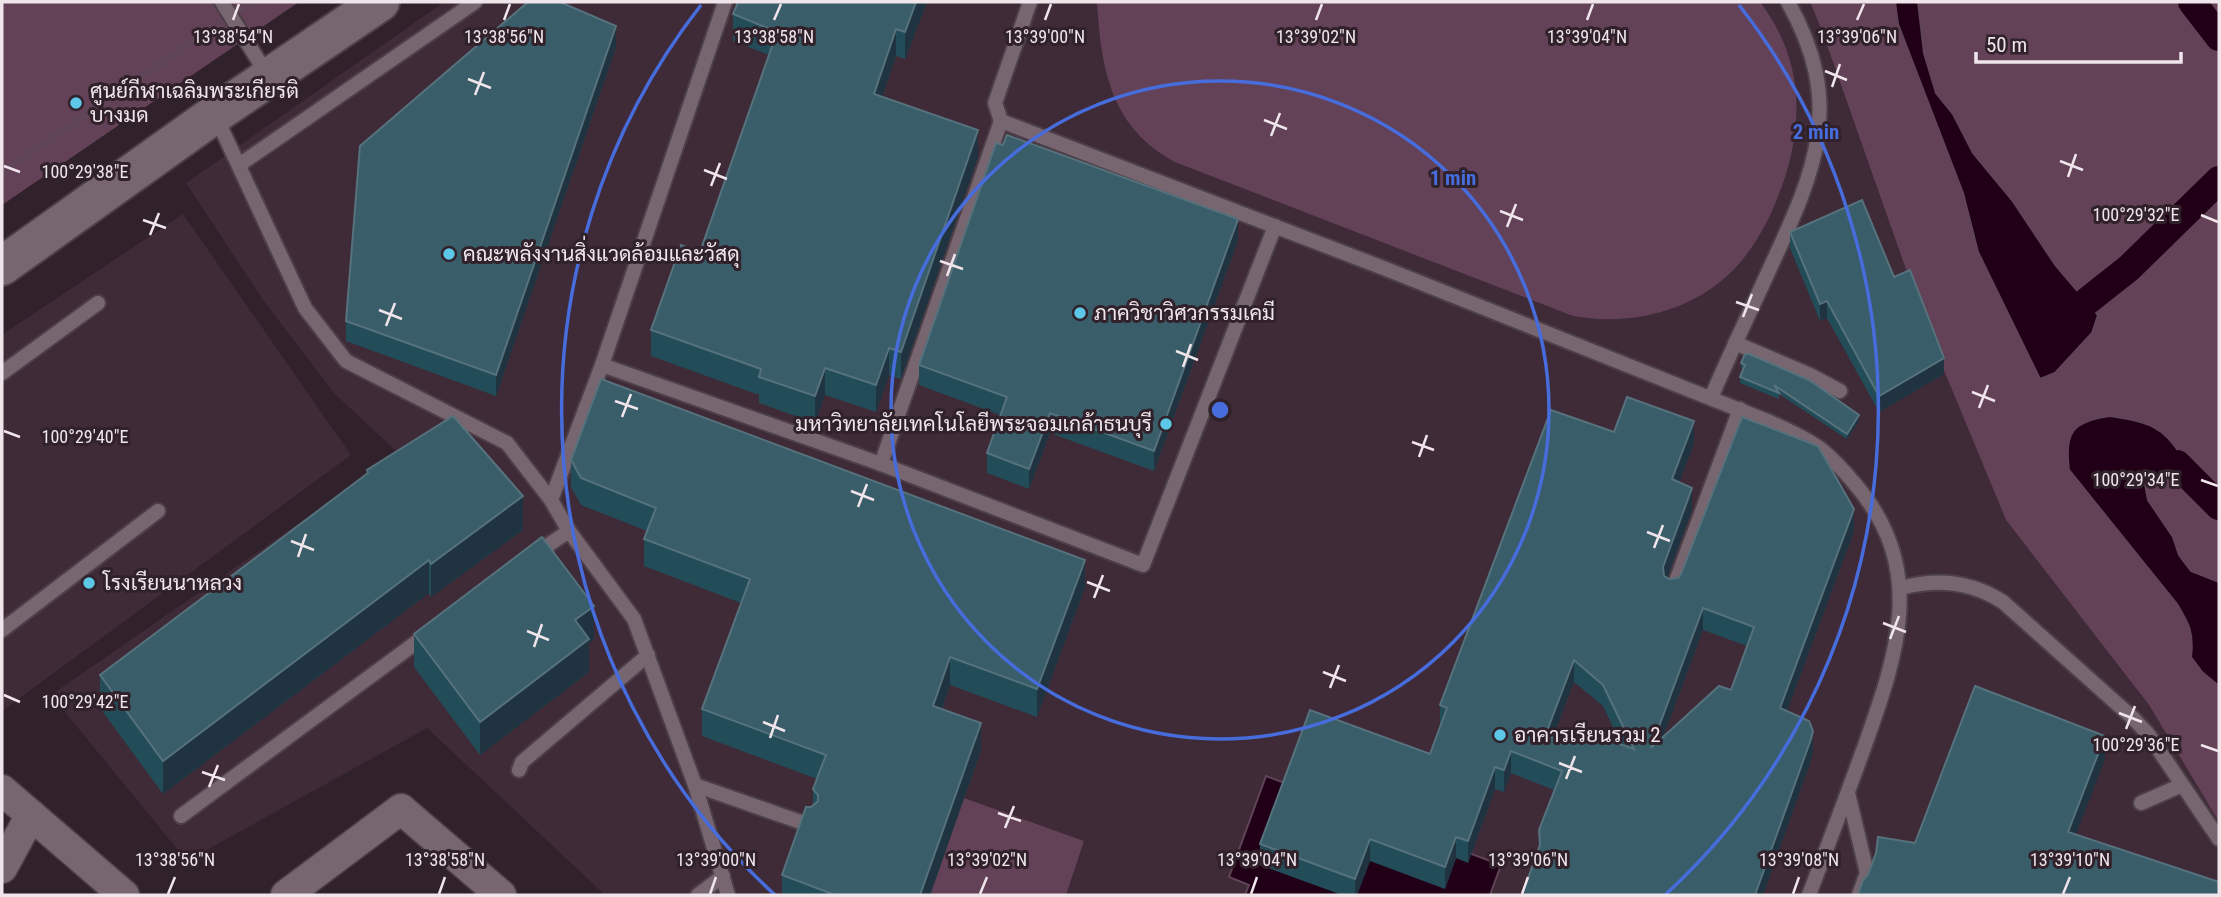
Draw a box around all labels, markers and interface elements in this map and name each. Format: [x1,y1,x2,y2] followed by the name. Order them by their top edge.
[1976,21,2181,65] scale bar
[193,26,273,47] text: 13°38'54"N
[464,26,544,47] text: 13°38'56"N
[734,26,814,47] text: 13°38'58"N
[1005,26,1085,47] text: 13°39'00"N
[1276,26,1356,47] text: 13°39'02"N
[1547,26,1627,47] text: 13°39'04"N
[1817,26,1897,47] text: 13°39'06"N
[1986,33,2027,57] text: 50 m
[90,77,299,127] place label: ศูนย์กีฬาเฉลิมพระเกียรติ บางมด
[68,95,84,111] marker: ศูนย์กีฬาเฉลิมพระเกียรติ บางมด
[1793,120,1839,144] text: 2 min
[42,161,128,182] text: 100°29'38"E
[1430,166,1476,190] text: 1 min
[2093,204,2179,225] text: 100°29'32"E
[463,235,740,268] place label: คณะพลังงานสิ่งแวดล้อมและวัสดุ
[441,246,457,262] marker: คณะพลังงานสิ่งแวดล้อมและวัสดุ
[1094,300,1275,325] place label: ภาควิชาวิศวกรรมเคมี
[1072,305,1088,321] marker: ภาควิชาวิศวกรรมเคมี
[1208,398,1232,422] centre of rings
[795,411,1152,438] place label: มหาวิทยาลัยเทคโนโลยีพระจอมเกล้าธนบุรี
[1158,416,1174,432] marker: มหาวิทยาลัยเทคโนโลยีพระจอมเกล้าธนบุรี
[42,426,128,447] text: 100°29'40"E
[2093,469,2179,490] text: 100°29'34"E
[102,570,242,595] place label: โรงเรียนนาหลวง
[81,575,97,591] marker: โรงเรียนนาหลวง
[42,691,128,712] text: 100°29'42"E
[1514,722,1661,747] place label: อาคารเรียนรวม 2
[1492,727,1508,743] marker: อาคารเรียนรวม 2
[2093,734,2179,755] text: 100°29'36"E
[135,849,215,870] text: 13°38'56"N
[405,849,485,870] text: 13°38'58"N
[676,849,756,870] text: 13°39'00"N
[947,849,1027,870] text: 13°39'02"N
[1217,849,1297,870] text: 13°39'04"N
[1488,849,1568,870] text: 13°39'06"N
[1759,849,1839,870] text: 13°39'08"N
[2030,849,2110,870] text: 13°39'10"N

